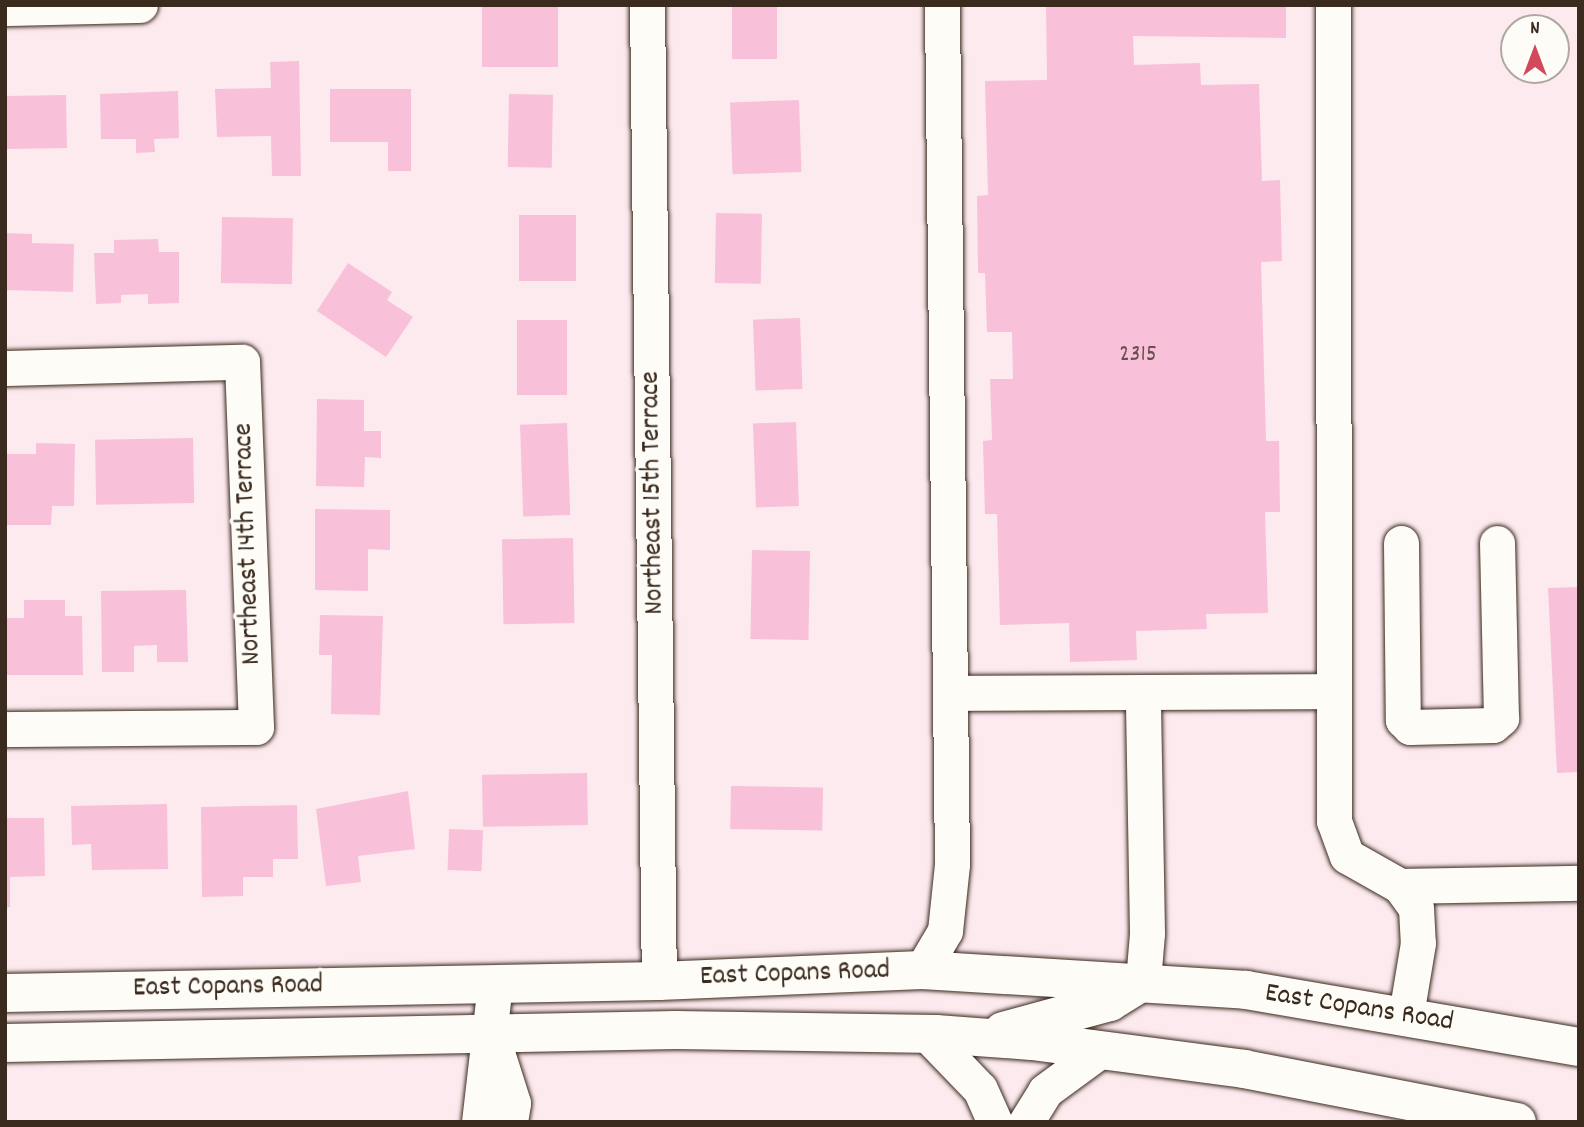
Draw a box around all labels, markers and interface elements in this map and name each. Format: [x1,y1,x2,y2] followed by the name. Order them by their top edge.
[1500,14,1570,84] north arrow
[1530,16,1540,43] text: N
[1119,342,1157,370] house number: 2315
[635,371,673,615] street label: Northeast 15th Terrace
[228,422,270,666] street label: Northeast 14th Terrace
[699,955,891,995] street label: East Copans Road
[133,970,323,1006] street label: East Copans Road
[1262,978,1456,1040] street label: East Copans Road

